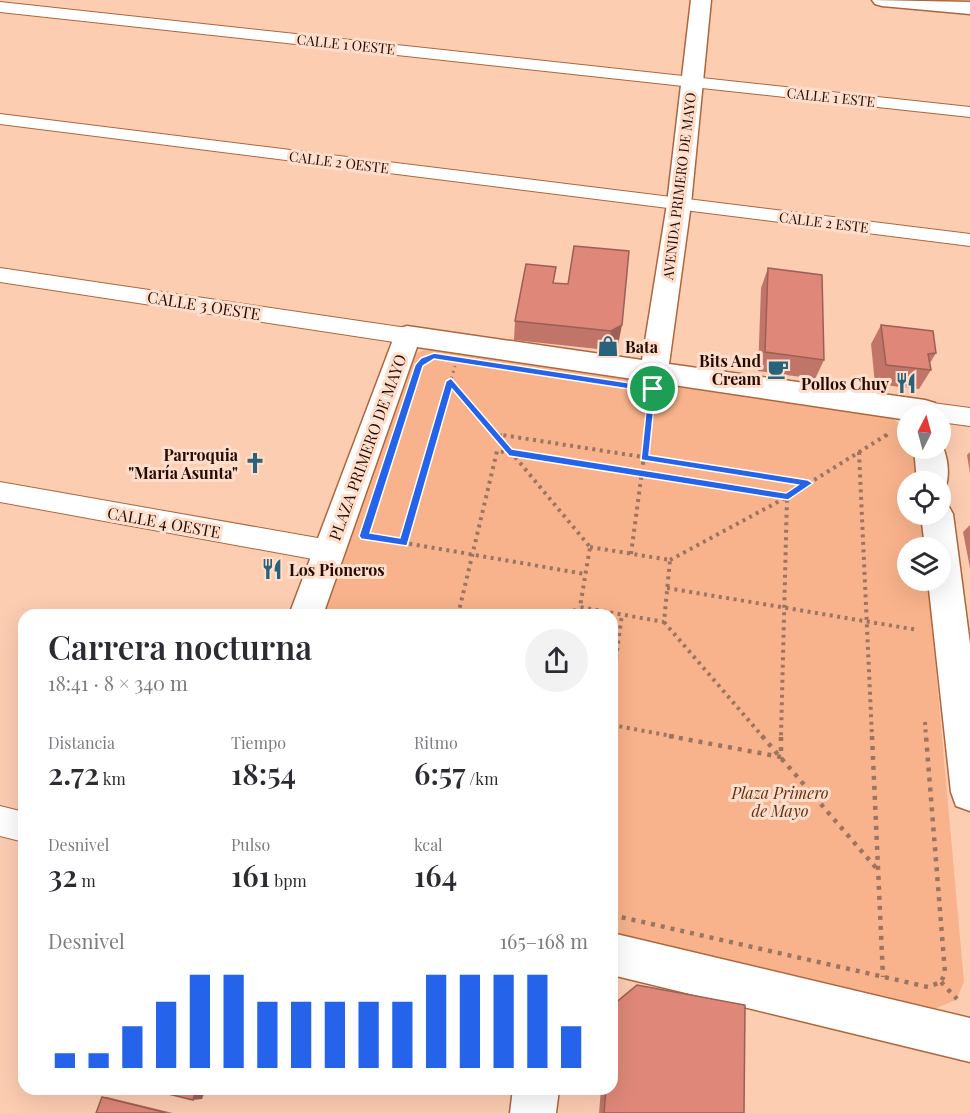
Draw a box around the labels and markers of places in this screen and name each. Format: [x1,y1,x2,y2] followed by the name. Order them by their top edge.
[596,334,620,358] shop icon: Bata
[625,336,659,357] place label: Bata
[699,350,762,389] place label: Bits And Cream
[766,357,790,381] cafe icon: Bits And Cream
[627,363,678,414] pin
[894,371,918,395] restaurant icon: Pollos Chuy
[801,373,890,394] place label: Pollos Chuy
[128,444,239,483] place label: Parroquia "María Asunta"
[243,451,267,475] church icon: Parroquia "María Asunta"
[260,557,284,581] restaurant icon: Los Pioneros
[289,559,385,580] place label: Los Pioneros

